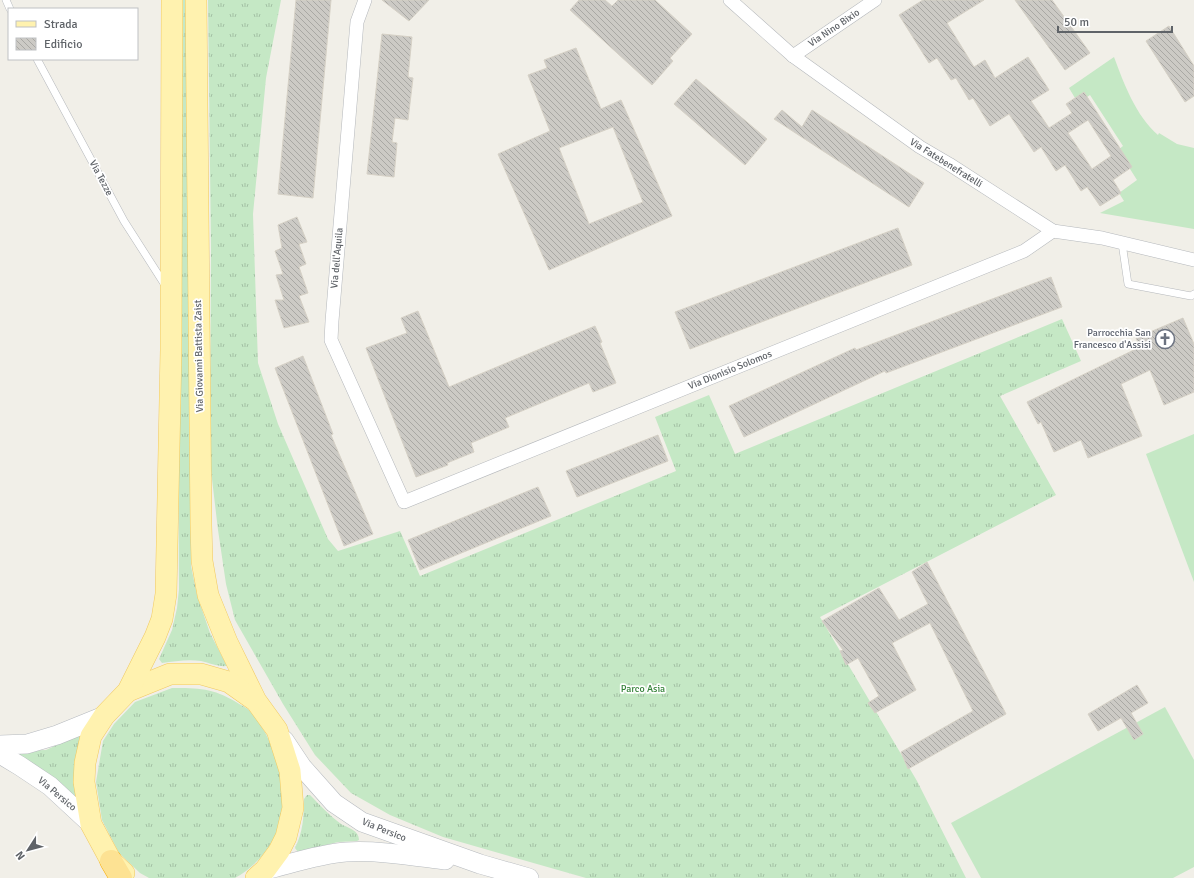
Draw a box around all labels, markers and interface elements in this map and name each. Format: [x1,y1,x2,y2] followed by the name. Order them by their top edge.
[806,6,862,50] street label: Via Nino Bixio
[8,8,138,60] legend
[1058,8,1172,34] scale bar
[1064,15,1089,30] text: 50 m
[44,17,78,32] text: Strada
[44,37,82,52] text: Edificio
[907,136,985,190] street label: Via Fatebenefratelli
[87,158,115,198] street label: Via Tezze
[328,227,346,289] street label: Via dell'Aquila
[192,299,206,412] street label: Via Giovanni Battista Zaist
[1074,327,1151,351] place label: Parrocchia San Francesco d'Assisi
[1154,328,1176,350] church icon: Parrocchia San Francesco d'Assisi
[686,348,774,392] street label: Via Dionisio Solomos
[621,683,665,695] park label: Parco Asia
[35,774,79,814] street label: Via Persico
[360,816,408,844] street label: Via Persico
[8,830,48,870] north arrow
[13,849,28,863] text: N

